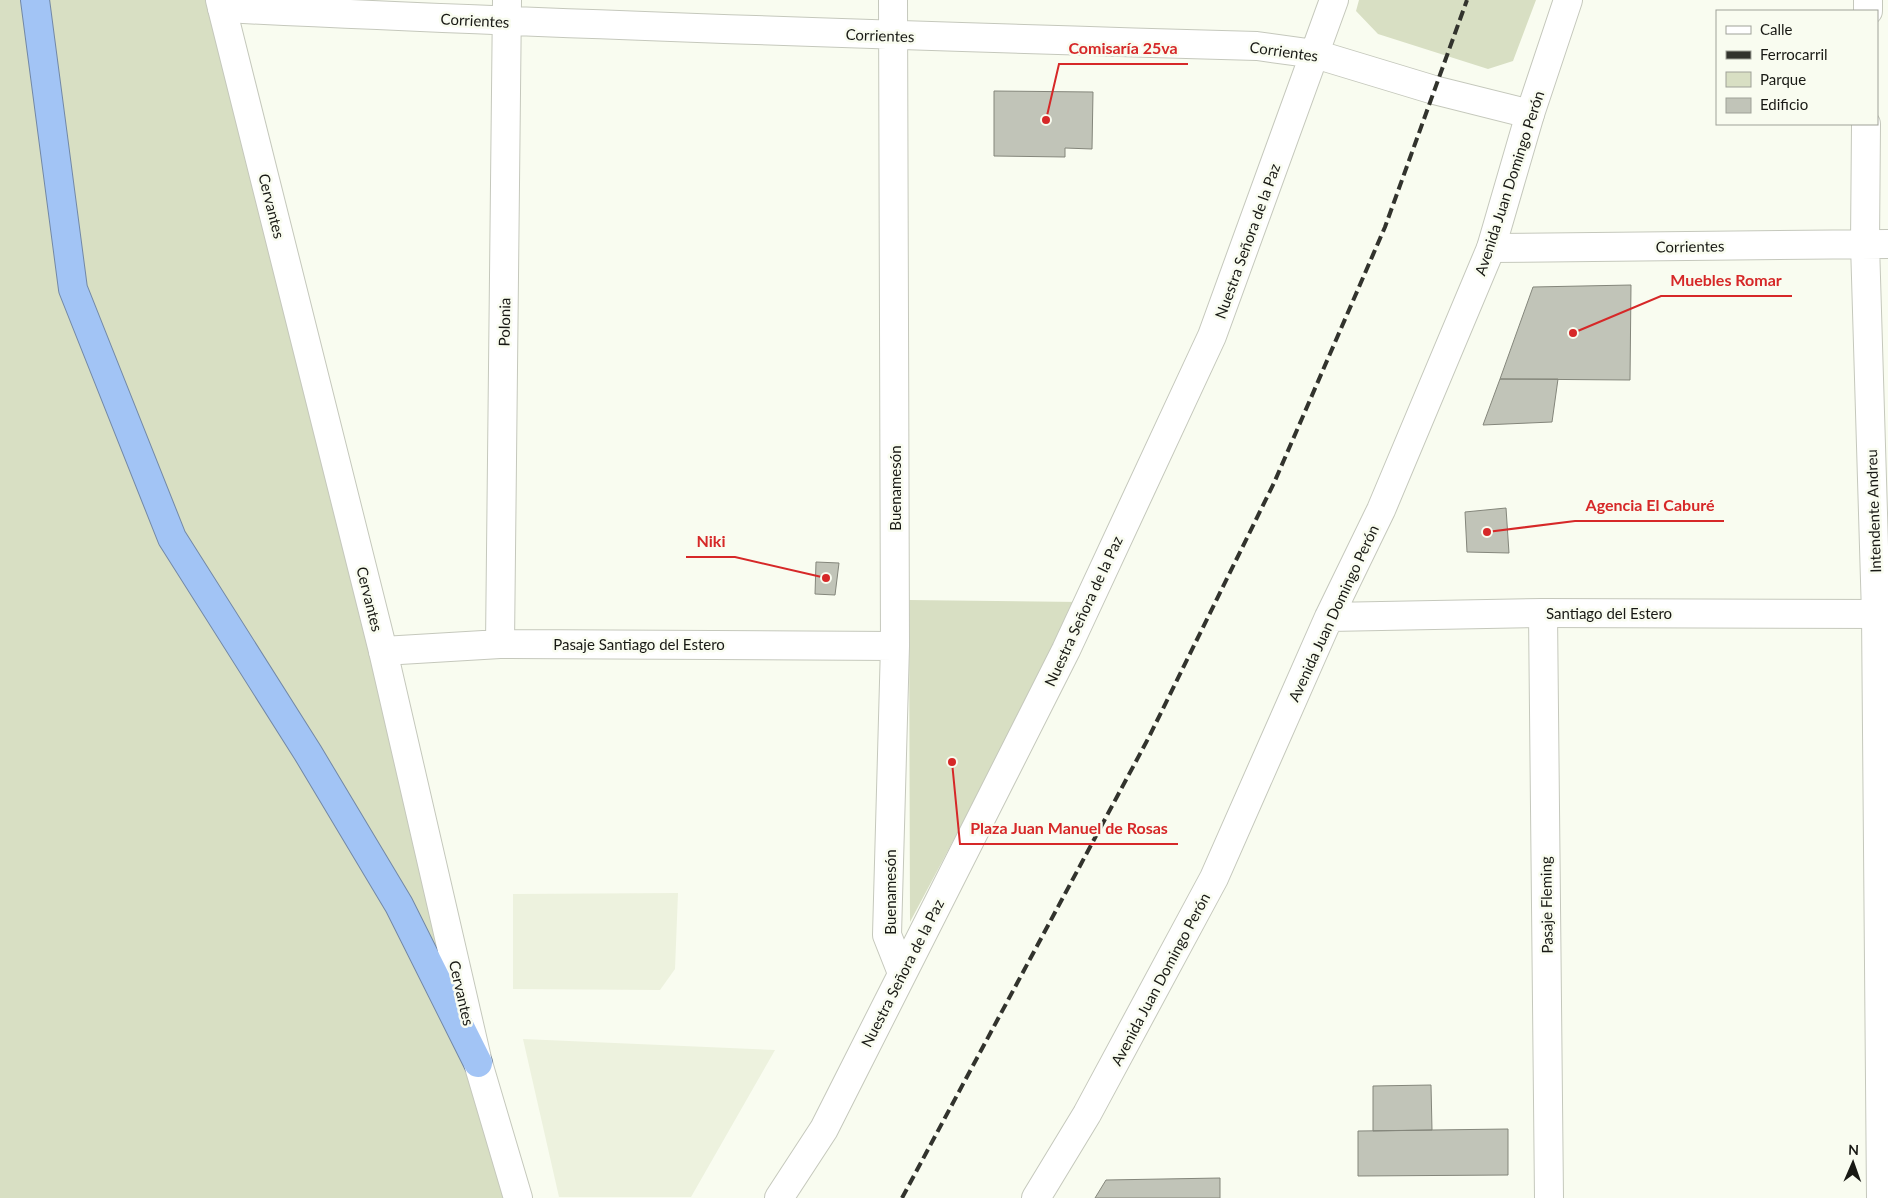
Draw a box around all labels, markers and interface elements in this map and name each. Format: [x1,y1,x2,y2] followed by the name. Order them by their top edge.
[440,9,510,31] street label: Corrientes
[1716,10,1878,125] legend
[1760,20,1793,38] text: Calle
[845,25,915,45] street label: Corrientes
[1059,33,1188,64] callout: Comisaría 25va
[1249,37,1319,65] street label: Corrientes
[1068,38,1178,57] text: Comisaría 25va
[1760,45,1828,63] text: Ferrocarril
[1760,70,1806,88] text: Parque
[1471,88,1547,278] street label: Avenida Juan Domingo Perón
[1760,95,1808,113] text: Edificio
[1211,161,1284,321] street label: Nuestra Señora de la Paz
[255,172,289,240] street label: Cervantes
[1655,236,1725,256] street label: Corrientes
[1661,265,1792,296] callout: Muebles Romar
[1670,270,1782,289] text: Muebles Romar
[495,298,513,346] street label: Polonia
[886,445,904,531] street label: Buenamesón
[1862,449,1884,573] street label: Intendente Andreu
[1575,490,1724,521] callout: Agencia El Caburé
[1585,495,1715,514] text: Agencia El Caburé
[1284,522,1382,704] street label: Avenida Juan Domingo Perón
[686,526,735,557] callout: Niki
[697,531,725,550] text: Niki
[1040,533,1126,689] street label: Nuestra Señora de la Paz
[353,565,387,633] street label: Cervantes
[1546,604,1672,622] street label: Santiago del Estero
[553,635,725,653] street label: Pasaje Santiago del Estero
[960,813,1178,844] callout: Plaza Juan Manuel de Rosas
[970,818,1168,837] text: Plaza Juan Manuel de Rosas
[881,849,899,935] street label: Buenamesón
[1536,856,1556,954] street label: Pasaje Fleming
[1107,890,1213,1068] street label: Avenida Juan Domingo Perón
[857,896,947,1050] street label: Nuestra Señora de la Paz
[446,959,478,1027] street label: Cervantes
[1828,1138,1878,1188] north arrow
[1848,1141,1859,1158] text: N

